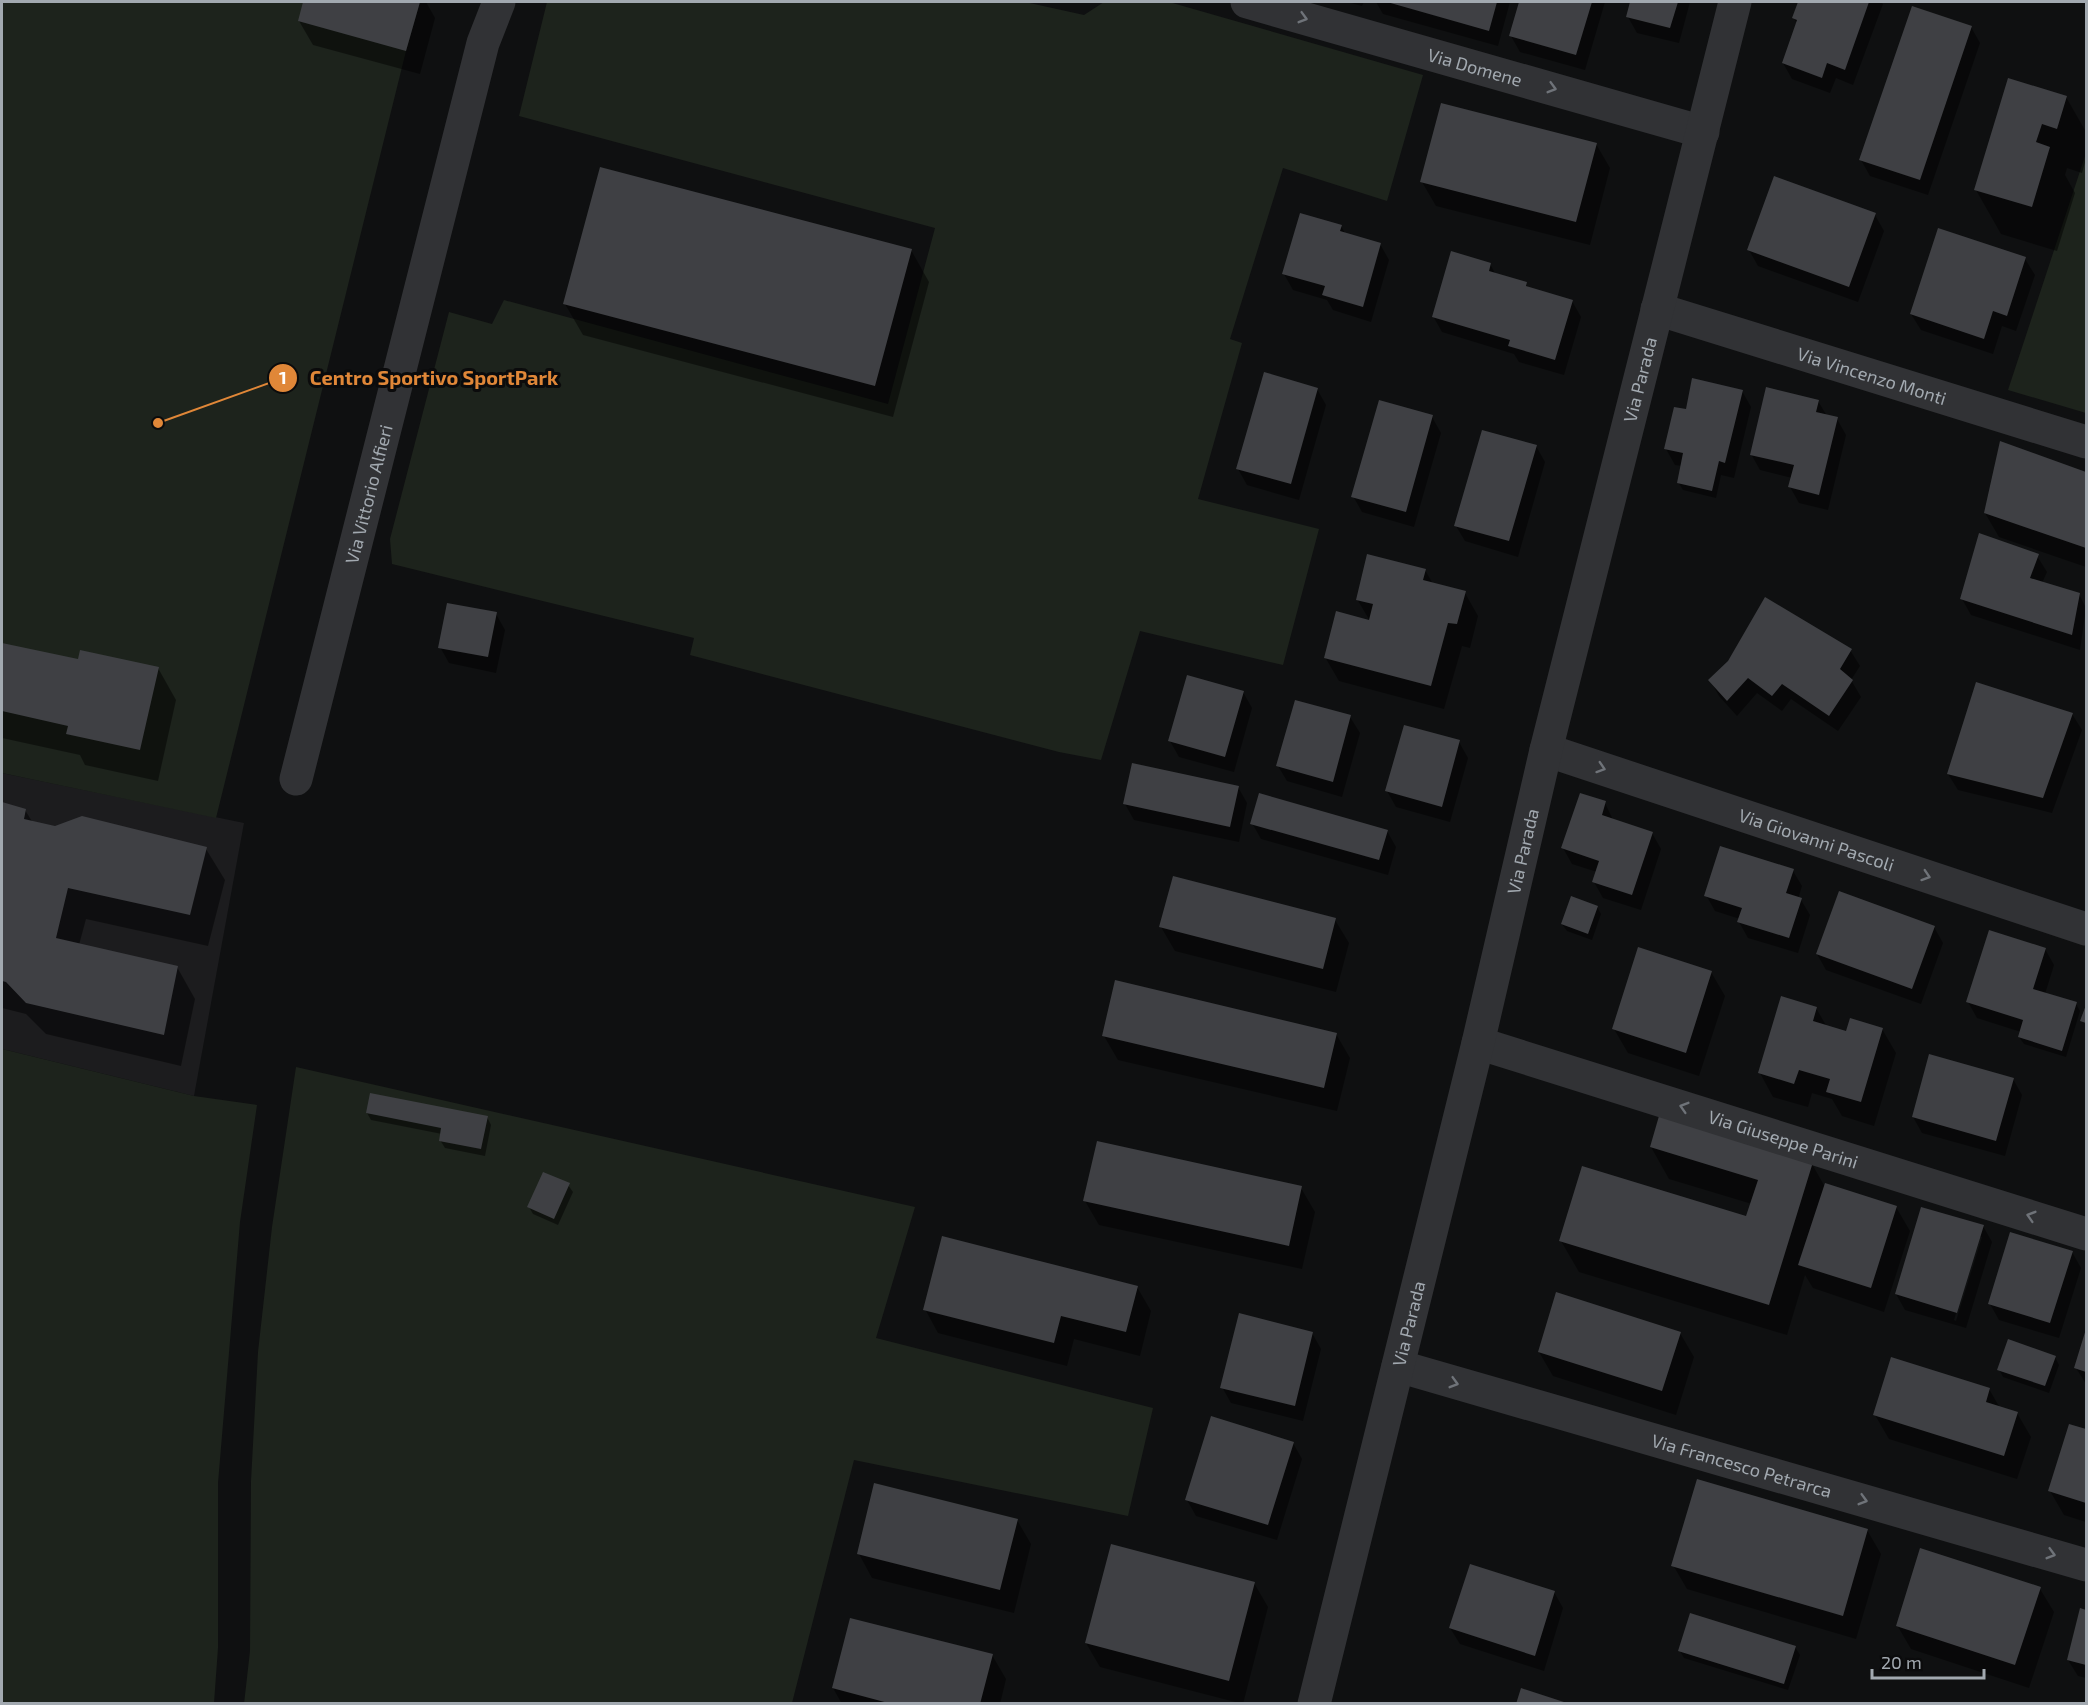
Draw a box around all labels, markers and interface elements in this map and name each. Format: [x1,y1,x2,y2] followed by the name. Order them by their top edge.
[1298,10,1308,23] one-way arrow
[1425,43,1525,91] street label: Via Domene
[1546,81,1556,94] one-way arrow
[1618,335,1661,424] street label: Via Parada
[1795,342,1949,409] street label: Via Vincenzo Monti
[268,359,570,397] callout: Centro Sportivo SportPark
[310,365,559,389] text: Centro Sportivo SportPark
[279,366,287,388] text: 1
[340,422,397,566] street label: Via Vittorio Alfieri
[1595,761,1606,774] one-way arrow
[1736,804,1897,876] street label: Via Giovanni Pascoli
[1502,806,1543,896] street label: Via Parada
[1920,868,1931,881] one-way arrow
[1679,1102,1690,1114] one-way arrow
[1706,1105,1861,1173] street label: Via Giuseppe Parini
[2026,1211,2037,1223] one-way arrow
[1387,1279,1430,1368] street label: Via Parada
[1449,1375,1459,1388] one-way arrow
[1649,1429,1835,1502] street label: Via Francesco Petrarca
[1857,1493,1868,1505] one-way arrow
[2045,1547,2055,1559] one-way arrow
[1872,1642,1984,1680] scale bar
[1881,1651,1922,1673] text: 20 m

